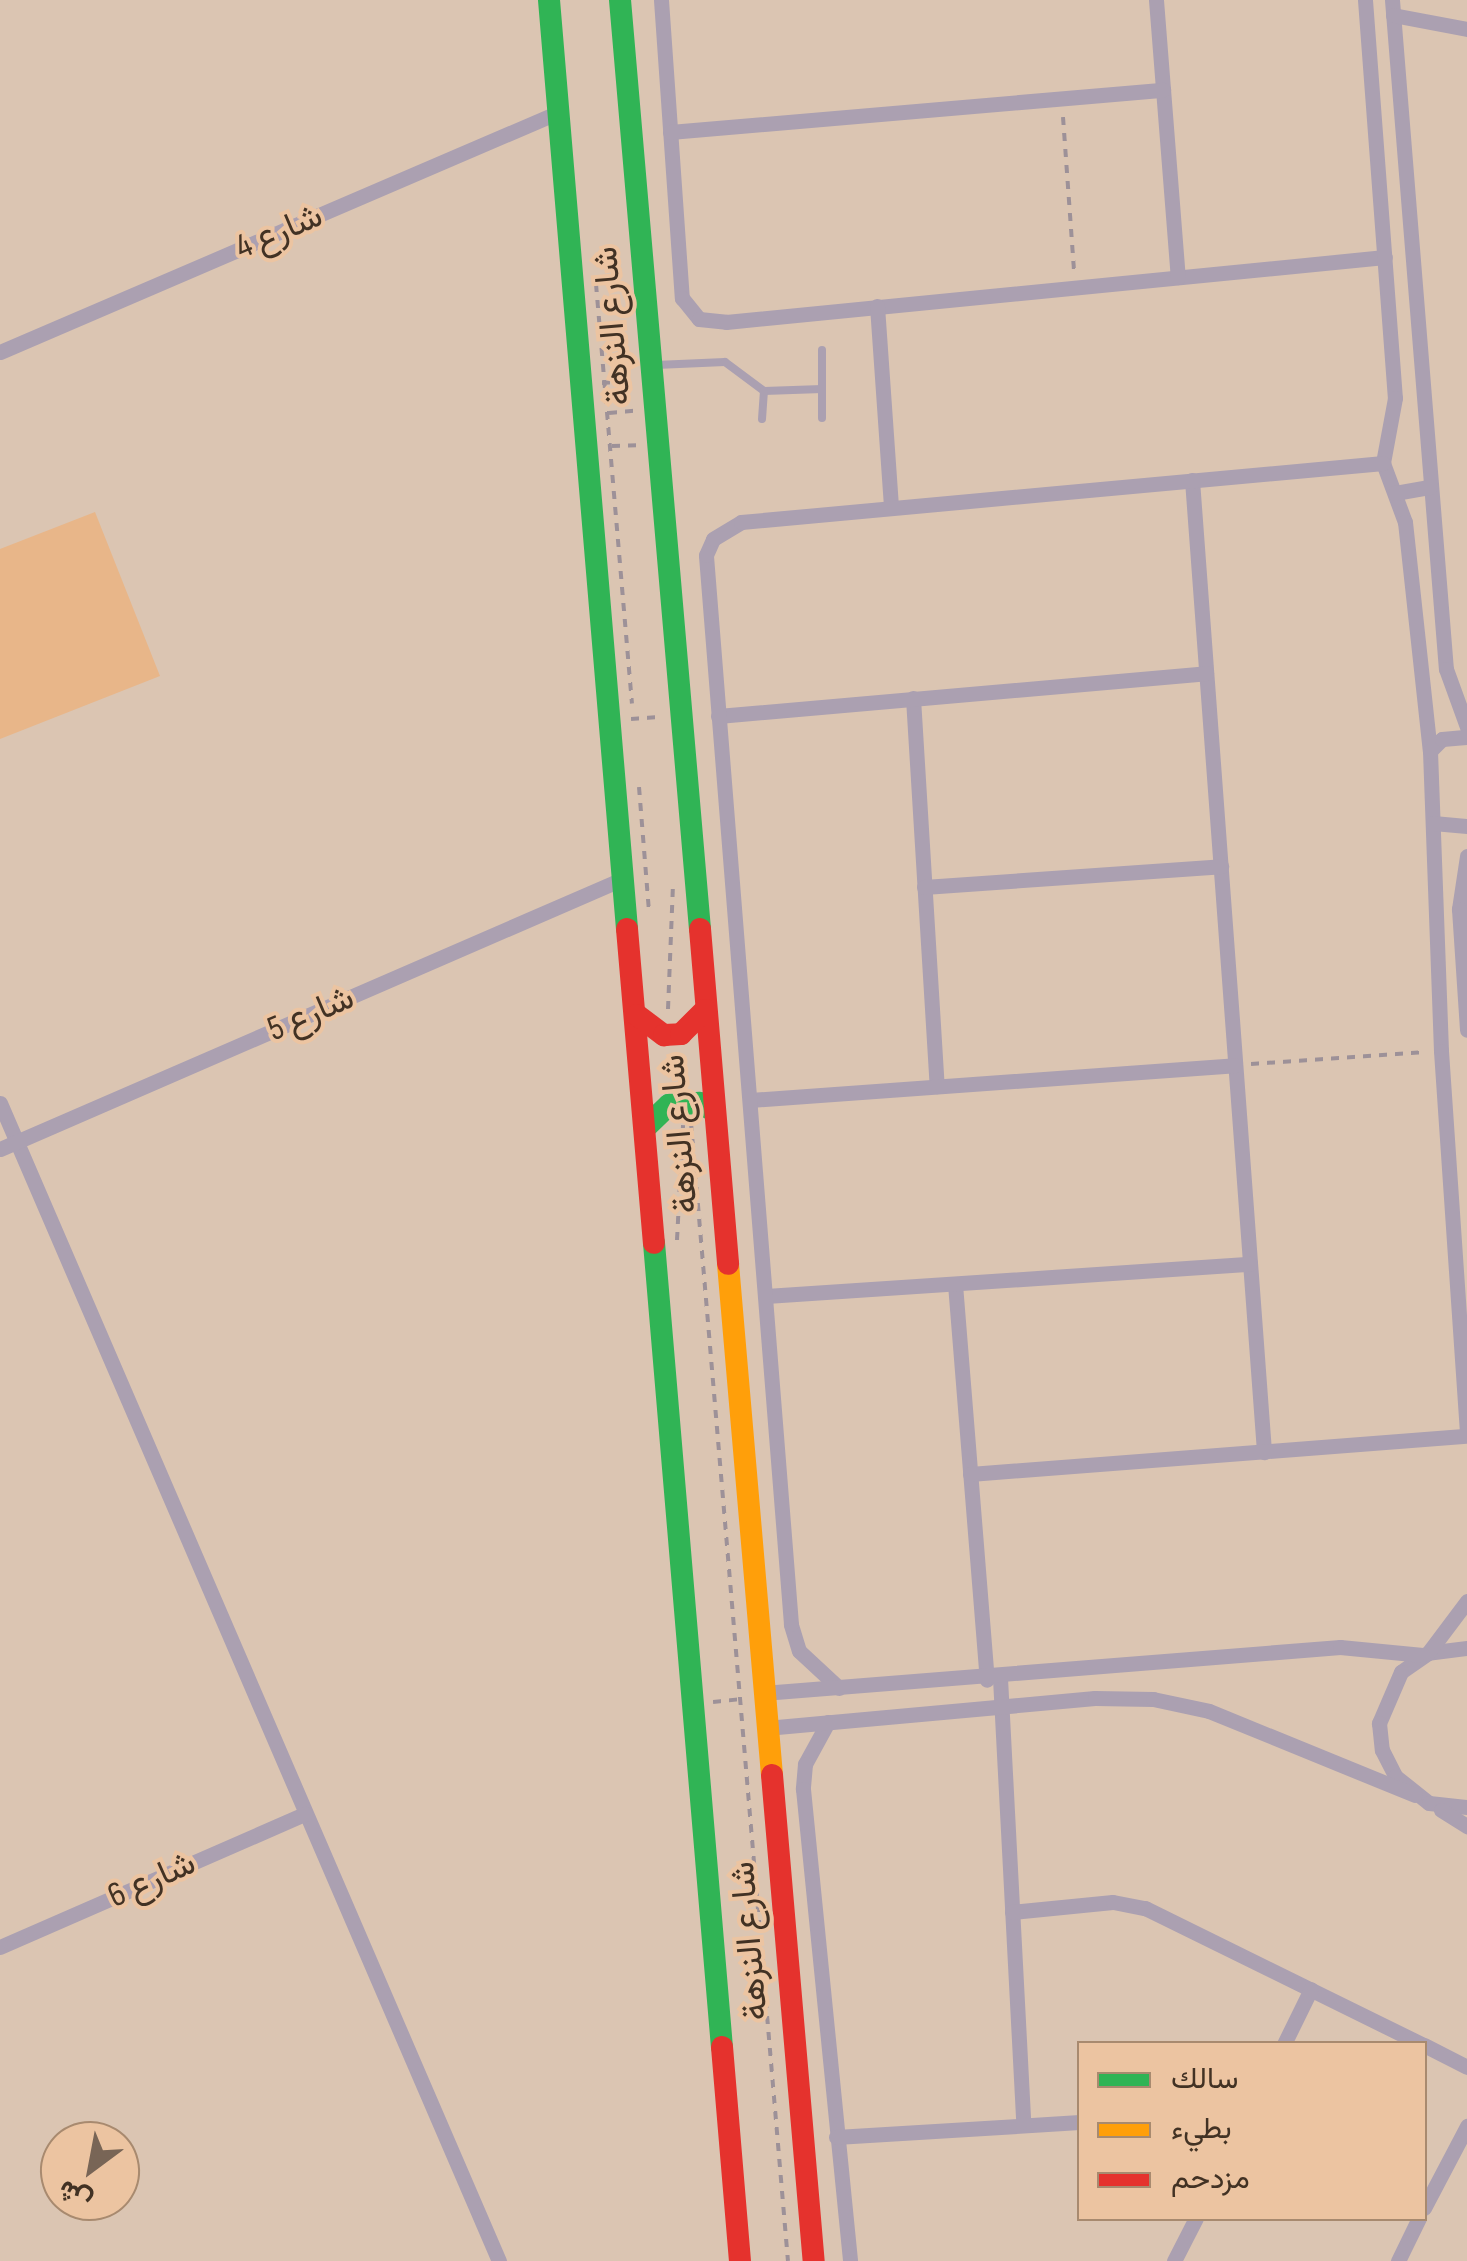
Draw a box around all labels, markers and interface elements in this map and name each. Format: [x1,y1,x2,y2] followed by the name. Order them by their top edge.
[229,195,329,269] street label: شارع 4
[585,245,641,407] street label: شارع النزهة
[261,977,361,1051] street label: شارع 5
[652,1053,708,1215] street label: شارع النزهة
[102,1842,202,1918] street label: شارع 6
[722,1860,778,2022] street label: شارع النزهة
[1077,2041,1427,2221] legend
[1171,2061,1238,2097] text: سالك
[1171,2111,1232,2147] text: بطيء
[40,2121,140,2221] north arrow
[1171,2161,1250,2197] text: مزدحم
[52,2172,98,2218] text: ش

